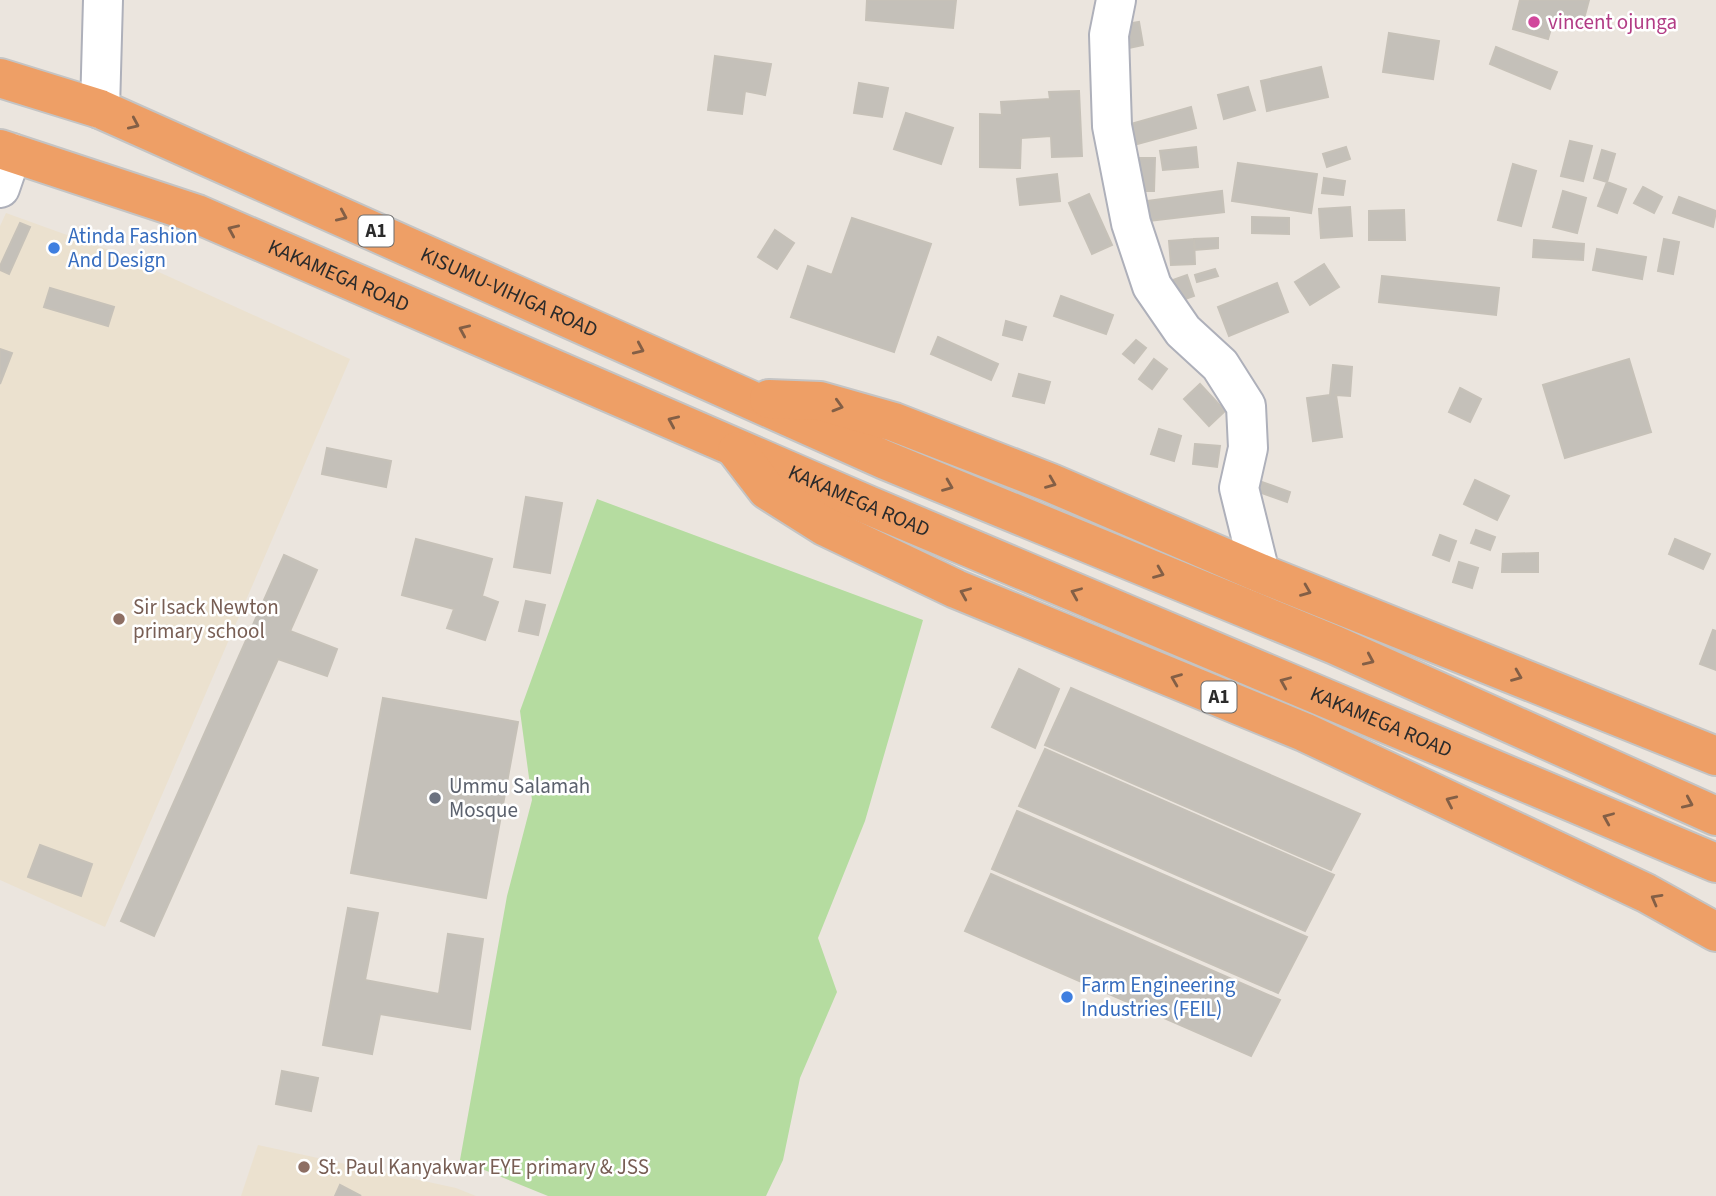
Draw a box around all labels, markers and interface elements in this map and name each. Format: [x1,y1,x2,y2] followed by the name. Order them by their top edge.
[1548,7,1677,37] place label: vincent ojunga
[1526,14,1542,30] marker: vincent ojunga
[127,116,139,130] one-way arrow
[335,208,347,222] one-way arrow
[358,216,394,246] road number: A1
[68,221,198,275] place label: Atinda Fashion And Design
[228,224,240,238] one-way arrow
[263,232,414,319] street label: KAKAMEGA ROAD
[416,239,603,345] street label: KISUMU-VIHIGA ROAD
[46,240,62,256] marker: Atinda Fashion And Design
[459,324,471,338] one-way arrow
[632,341,644,355] one-way arrow
[831,398,843,413] one-way arrow
[667,415,680,429] one-way arrow
[783,457,935,544] street label: KAKAMEGA ROAD
[1045,475,1057,489] one-way arrow
[941,478,953,492] one-way arrow
[1152,564,1164,578] one-way arrow
[1299,583,1311,597] one-way arrow
[960,587,972,601] one-way arrow
[1071,588,1083,602] one-way arrow
[133,592,279,646] place label: Sir Isack Newton primary school
[111,611,127,627] marker: Sir Isack Newton primary school
[1361,652,1374,666] one-way arrow
[1510,668,1522,682] one-way arrow
[1170,674,1182,688] one-way arrow
[1280,676,1293,690] one-way arrow
[1306,678,1457,765] street label: KAKAMEGA ROAD
[1202,682,1236,712] road number: A1
[449,771,590,825] place label: Ummu Salamah Mosque
[427,790,443,806] marker: Ummu Salamah Mosque
[1446,795,1458,809] one-way arrow
[1681,795,1693,809] one-way arrow
[1603,812,1615,826] one-way arrow
[1651,894,1664,907] one-way arrow
[1081,970,1236,1024] place label: Farm Engineering Industries (FEIL)
[1059,989,1075,1005] marker: Farm Engineering Industries (FEIL)
[318,1152,649,1182] place label: St. Paul Kanyakwar EYE primary & JSS
[296,1159,312,1175] marker: St. Paul Kanyakwar EYE primary & JSS

